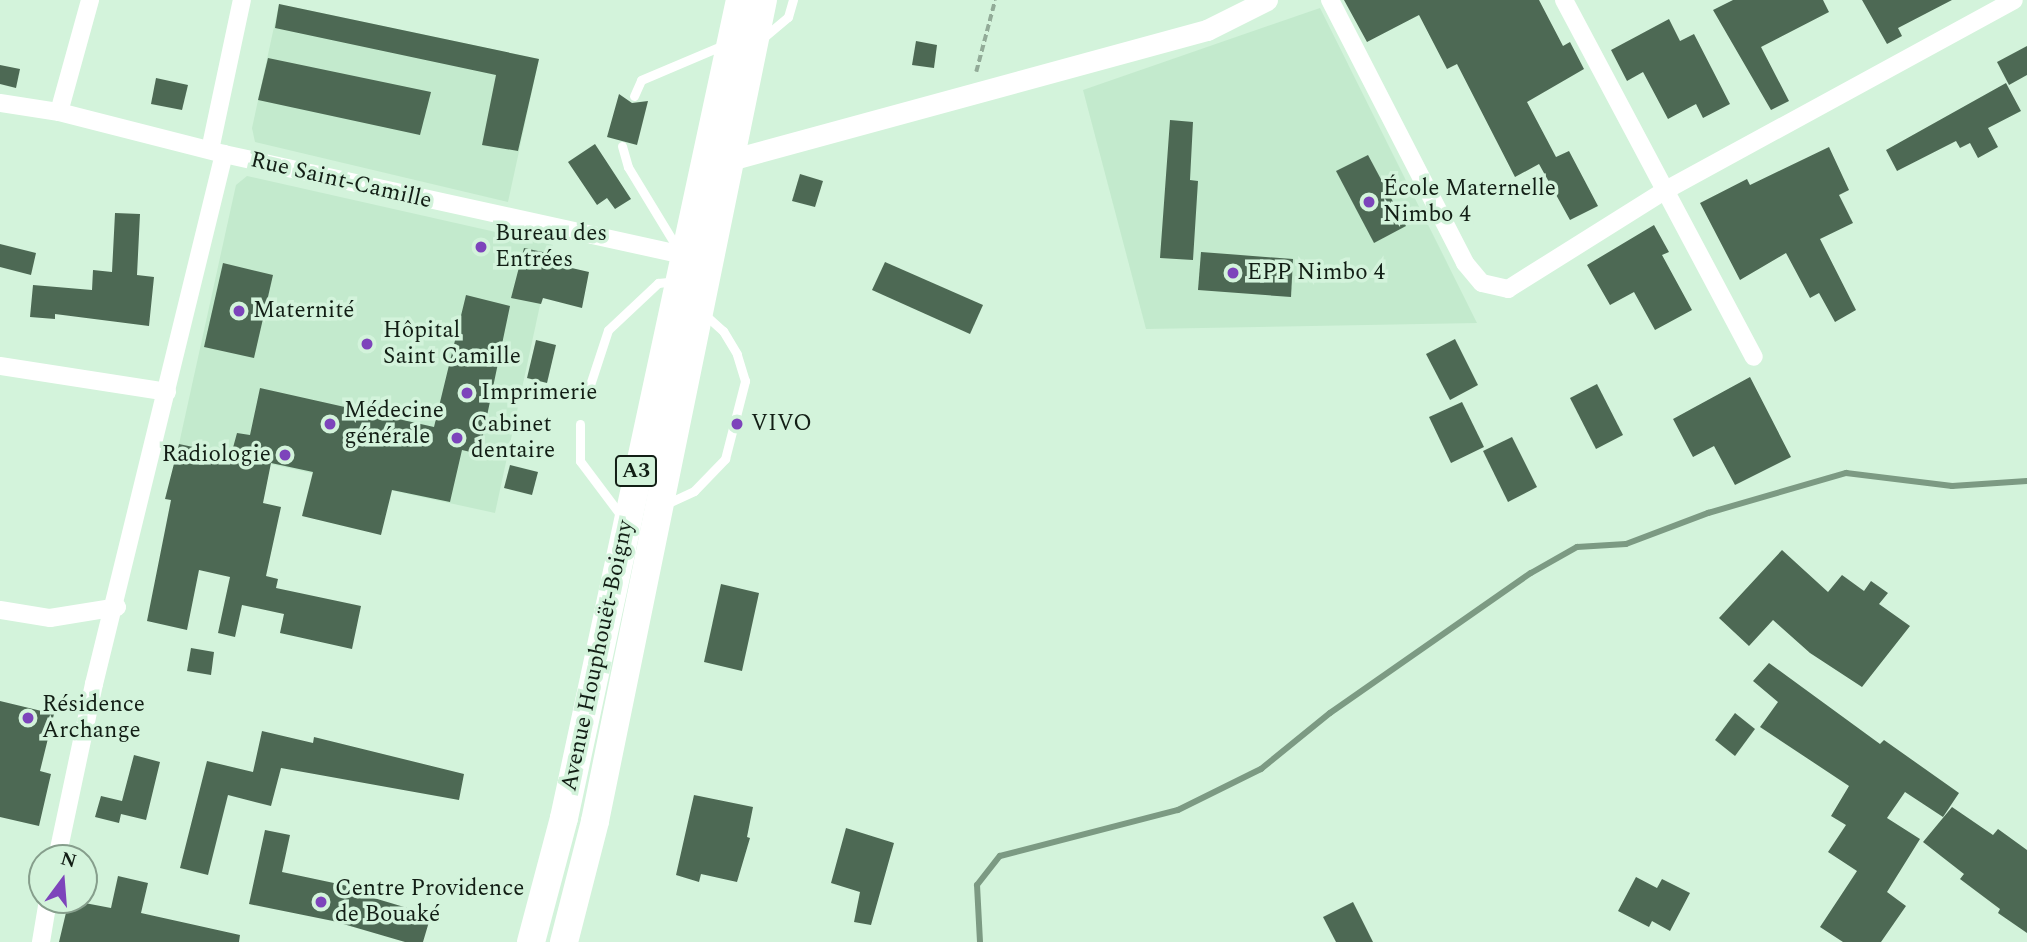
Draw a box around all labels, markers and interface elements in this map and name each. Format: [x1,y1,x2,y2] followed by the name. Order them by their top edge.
[248,147,434,215] street label: Rue Saint-Camille
[1383,175,1556,229] place label: École Maternelle Nimbo 4
[1361,194,1377,210] marker: École Maternelle Nimbo 4
[495,220,607,274] place label: Bureau des Entrées
[473,239,489,255] marker: Bureau des Entrées
[1247,259,1385,287] place label: EPP Nimbo 4
[1225,265,1241,281] marker: EPP Nimbo 4
[253,297,354,325] place label: Maternité
[231,303,247,319] marker: Maternité
[383,317,521,371] place label: Hôpital Saint Camille
[357,334,377,354] marker: Hôpital Saint Camille
[481,379,597,407] place label: Imprimerie
[459,385,475,401] marker: Imprimerie
[344,397,444,451] place label: Médecine générale
[751,410,812,438] place label: VIVO
[471,411,555,465] place label: Cabinet dentaire
[322,416,338,432] marker: Médecine générale
[729,416,745,432] marker: VIVO
[449,430,465,446] marker: Cabinet dentaire
[162,441,271,469] place label: Radiologie
[277,447,293,463] marker: Radiologie
[613,454,659,489] road number: A3
[556,518,640,794] street label: Avenue Houphouët-Boigny
[42,691,145,745] place label: Résidence Archange
[20,710,36,726] marker: Résidence Archange
[28,844,98,914] north arrow
[57,844,80,876] text: N
[335,875,524,929] place label: Centre Providence de Bouaké
[313,894,329,910] marker: Centre Providence de Bouaké

